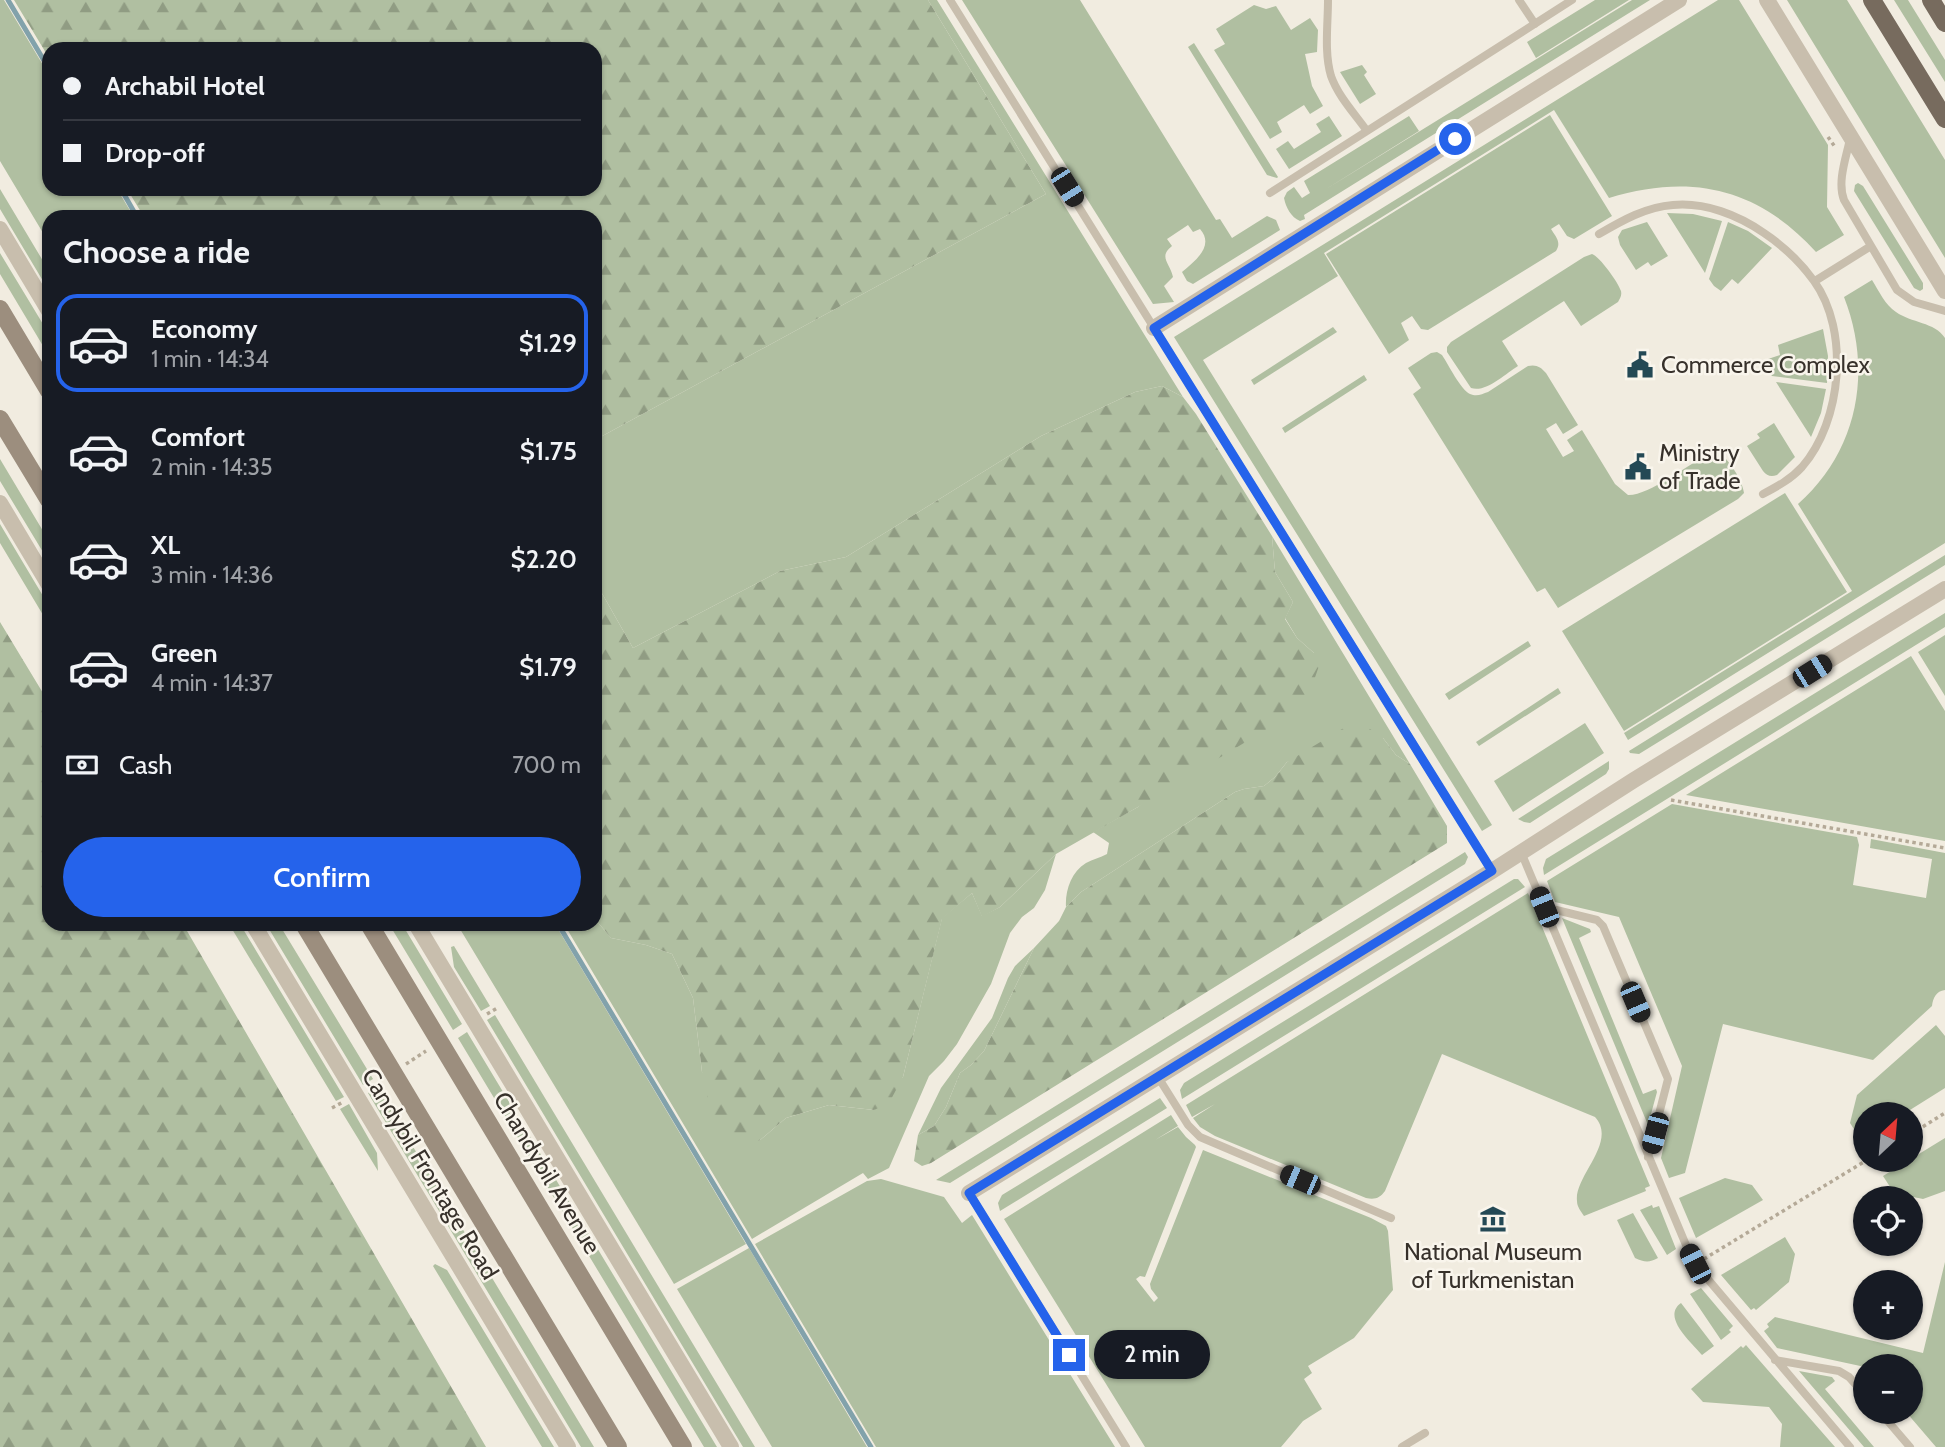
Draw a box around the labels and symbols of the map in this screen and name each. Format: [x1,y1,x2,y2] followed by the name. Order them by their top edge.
[1439,123,1471,155] route start
[1047,164,1088,210] car
[1625,350,1655,380] public building icon: Commerce Complex
[1661,350,1870,379] place label: Commerce Complex
[1659,438,1741,495] place label: Ministry of Trade
[1623,452,1653,482] public building icon: Ministry of Trade
[1789,651,1836,691] car
[1527,884,1562,930] car
[1618,979,1653,1025] car
[356,1063,505,1285] street label: Candybil Frontage Road
[488,1087,607,1259] street label: Chandybil Avenue
[1853,1102,1923,1172] north arrow
[1640,1110,1671,1156] car
[1277,1162,1324,1198] car
[1478,1204,1508,1234] museum icon: National Museum of Turkmenistan
[1404,1237,1582,1294] place label: National Museum of Turkmenistan
[1677,1241,1714,1287] car
[1094,1330,1209,1380] callout: 2 min
[1053,1339,1085,1371] route end

